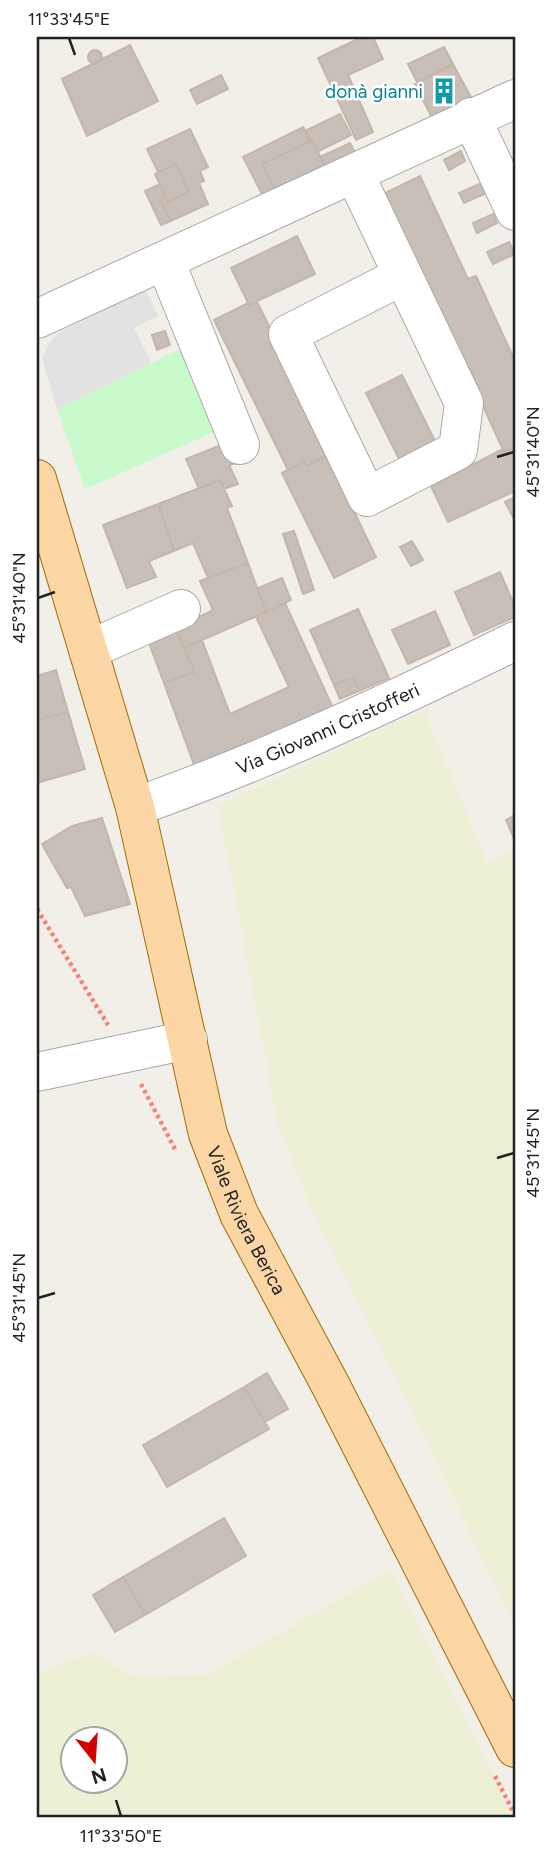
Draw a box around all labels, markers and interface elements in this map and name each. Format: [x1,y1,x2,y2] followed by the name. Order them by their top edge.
[28,8,110,30] text: 11°33'45"E
[429,76,459,106] building icon: donà gianni
[325,80,423,103] place label: donà gianni
[522,406,544,498] text: 45°31'40"N
[8,552,30,644] text: 45°31'40"N
[232,678,423,779] street label: Via Giovanni Cristofferi
[522,1108,544,1198] text: 45°31'45"N
[202,1143,291,1298] street label: Viale Riviera Berica
[8,1253,30,1343] text: 45°31'45"N
[60,1726,130,1796] north arrow
[88,1763,109,1789] text: N
[80,1825,163,1847] text: 11°33'50"E

